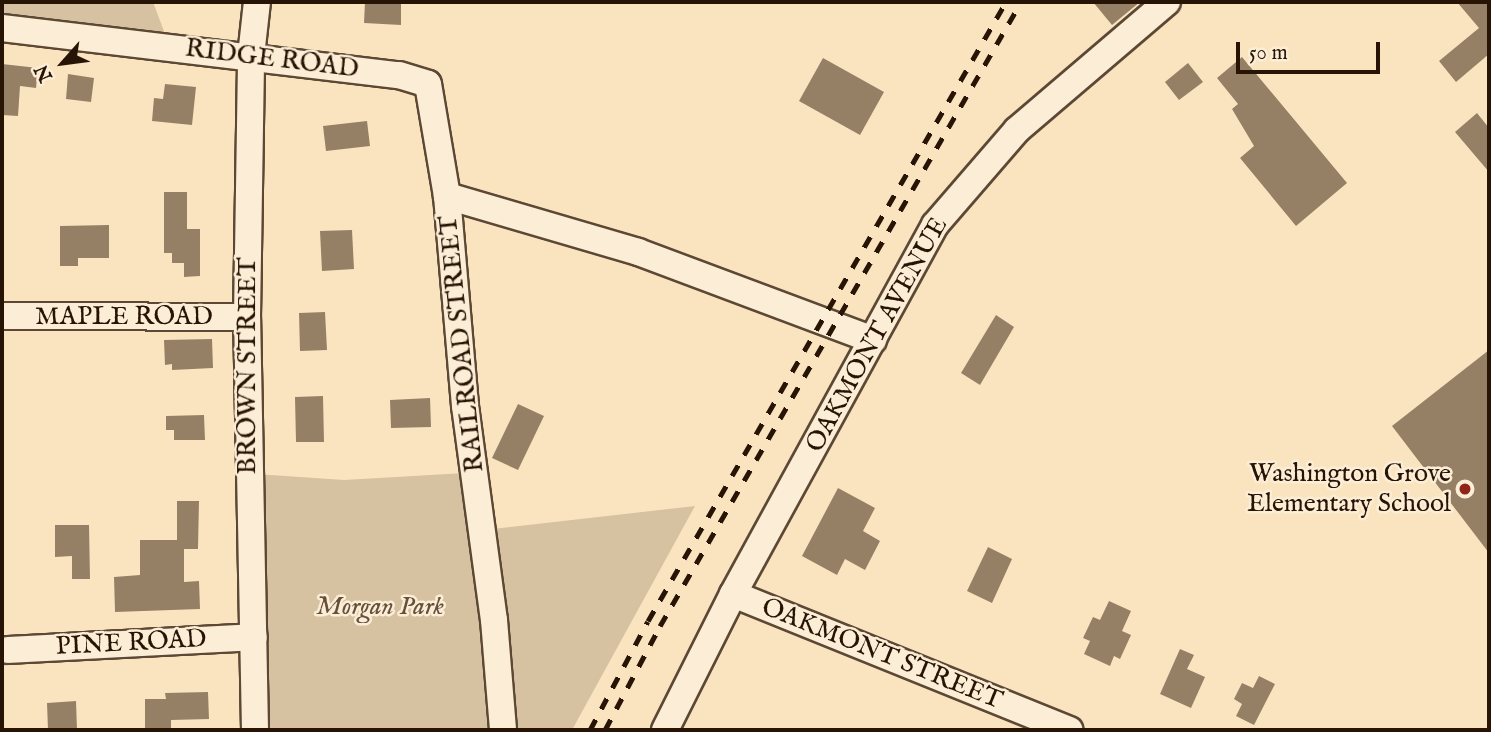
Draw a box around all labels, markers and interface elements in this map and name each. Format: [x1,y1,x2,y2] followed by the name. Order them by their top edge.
[28,28,98,98] north arrow
[1239,28,1382,72] scale bar
[183,33,361,85] street label: RIDGE ROAD
[1249,40,1288,67] text: 50 m
[30,60,59,86] text: N
[799,212,955,458] street label: OAKMONT AVENUE
[433,214,491,474] street label: RAILROAD STREET
[232,257,264,475] street label: BROWN STREET
[35,301,213,333] street label: MAPLE ROAD
[1247,458,1451,520] place label: Washington Grove Elementary School
[1457,481,1473,497] marker: Washington Grove Elementary School
[316,591,444,623] park label: Morgan Park
[757,591,1007,717] street label: OAKMONT STREET
[55,623,207,663] street label: PINE ROAD

